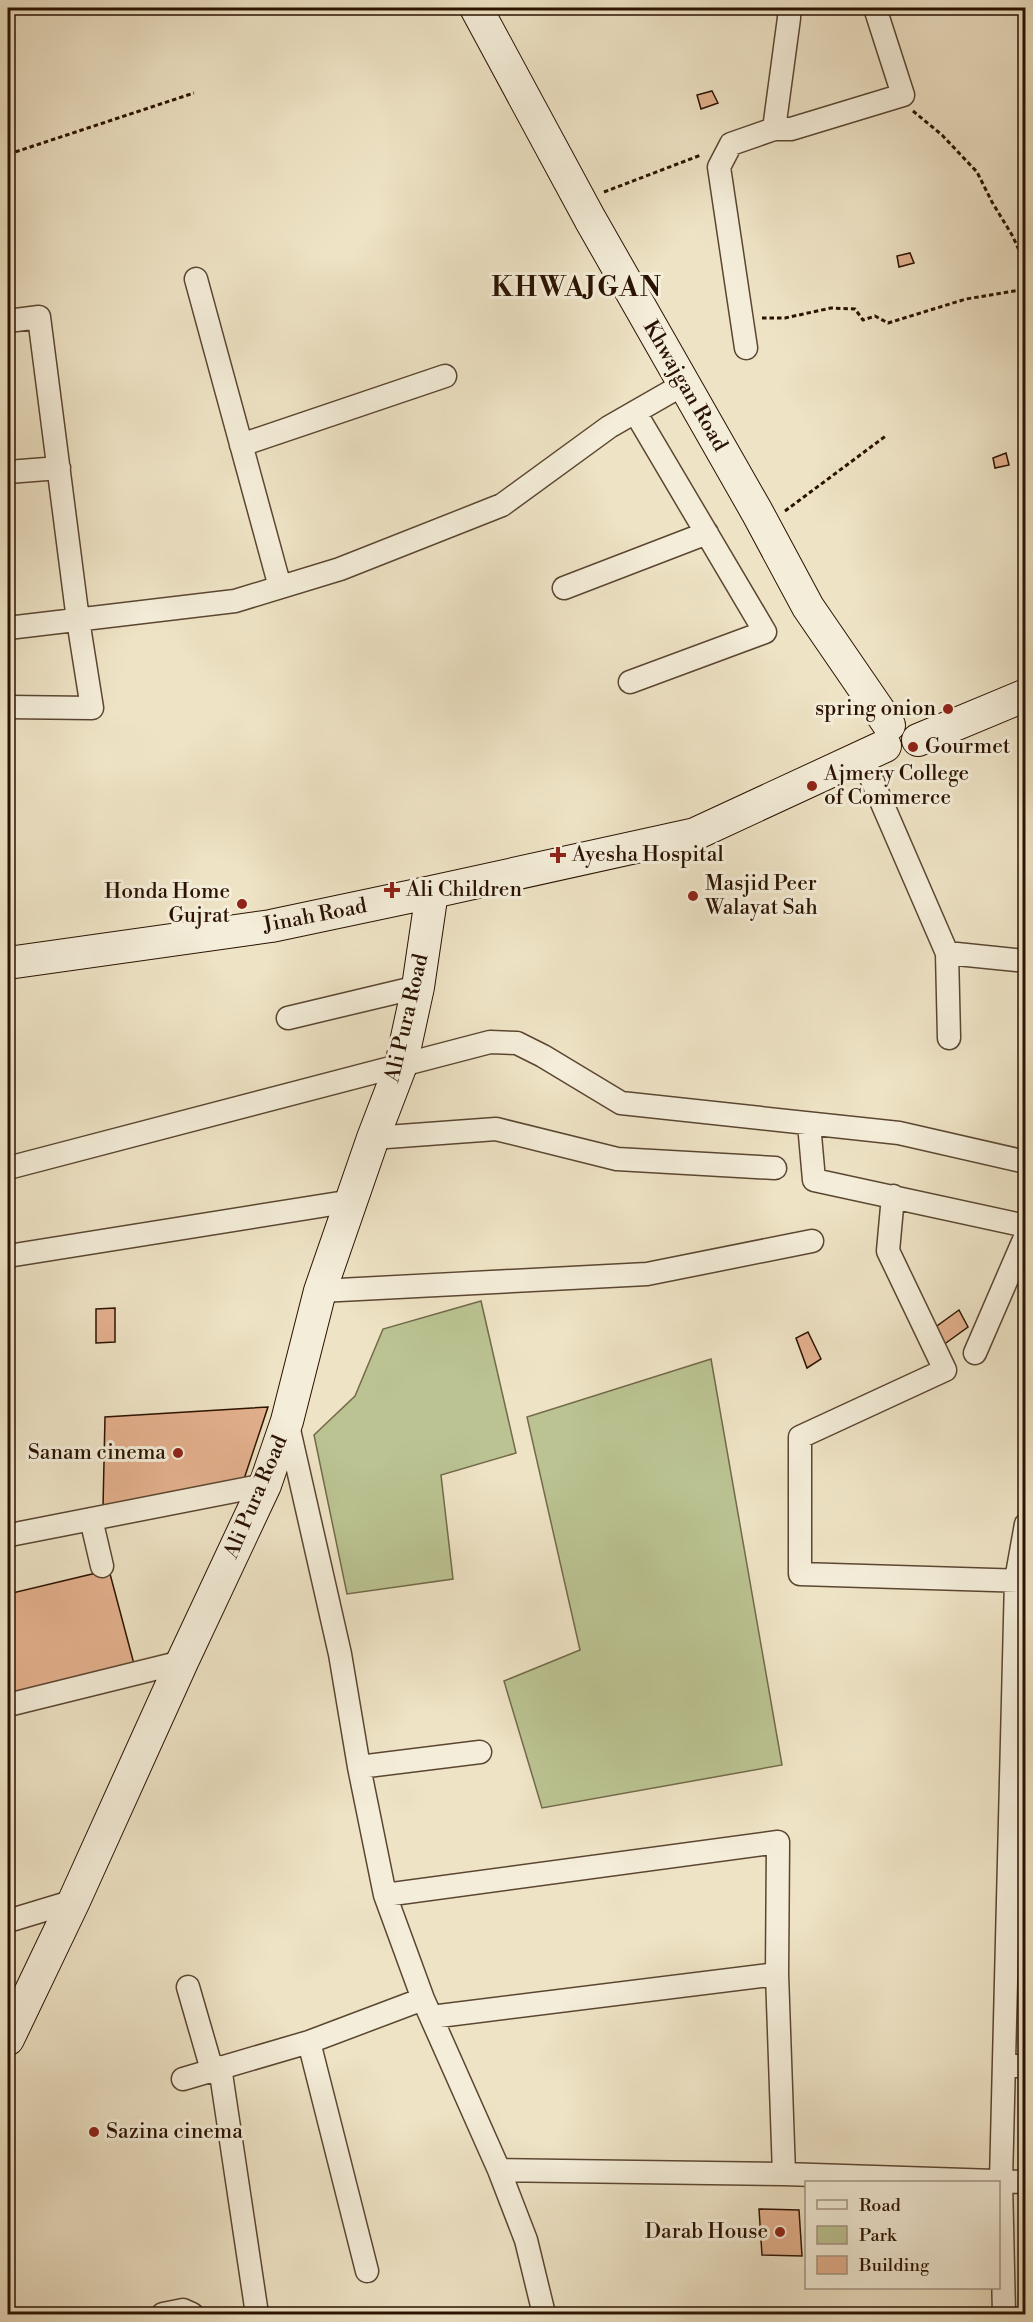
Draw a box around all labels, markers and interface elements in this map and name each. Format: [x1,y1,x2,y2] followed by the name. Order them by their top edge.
[491,271,663,305] district label: KHWAJGAN
[637,316,733,456] street label: Khwajgan Road
[815,696,936,722] place label: spring onion
[941,702,955,716] marker: spring onion
[925,734,1011,760] place label: Gourmet
[906,740,920,754] marker: Gourmet
[823,761,969,811] place label: Ajmery College of Commerce
[805,779,819,793] marker: Ajmery College of Commerce
[571,842,724,868] place label: Ayesha Hospital
[549,846,567,864] marker: Ayesha Hospital
[704,871,818,921] place label: Masjid Peer Walayat Sah
[405,877,522,903] place label: Ali Children
[104,879,231,929] place label: Honda Home Gujrat
[383,881,401,899] marker: Ali Children
[686,889,700,903] marker: Masjid Peer Walayat Sah
[260,893,369,939] street label: Jinah Road
[235,897,249,911] marker: Honda Home Gujrat
[379,951,434,1086] street label: Ali Pura Road
[218,1432,294,1563] street label: Ali Pura Road
[28,1440,166,1466] place label: Sanam cinema
[171,1446,185,1460] marker: Sanam cinema
[106,2119,243,2145] place label: Sazina cinema
[87,2125,101,2139] marker: Sazina cinema
[805,2181,1000,2289] legend
[859,2194,902,2217] text: Road
[645,2219,768,2245] place label: Darab House
[859,2224,898,2247] text: Park
[773,2225,787,2239] marker: Darab House
[858,2254,930,2277] text: Building

